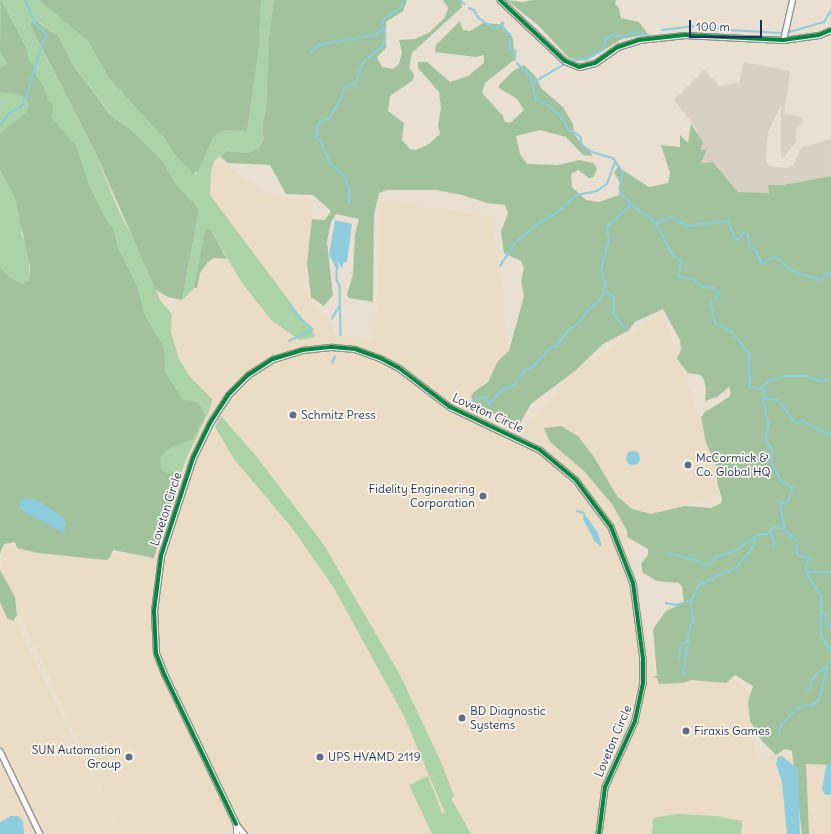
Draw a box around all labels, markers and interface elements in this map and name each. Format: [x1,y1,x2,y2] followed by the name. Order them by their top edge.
[691,12,764,38] scale bar
[696,19,730,34] text: 100 m
[450,390,526,436] street label: Loveton Circle
[301,408,376,422] place label: Schmitz Press
[288,410,298,420] marker: Schmitz Press
[696,451,771,479] place label: McCormick & Co. Global HQ
[683,460,693,470] marker: McCormick & Co. Global HQ
[147,470,185,548] street label: Loveton Circle
[369,482,475,510] place label: Fidelity Engineering Corporation
[478,491,488,501] marker: Fidelity Engineering Corporation
[591,703,635,779] street label: Loveton Circle
[470,704,546,732] place label: BD Diagnostic Systems
[457,713,467,723] marker: BD Diagnostic Systems
[694,724,770,738] place label: Firaxis Games
[681,726,691,736] marker: Firaxis Games
[32,743,121,771] place label: SUN Automation Group
[328,750,421,764] place label: UPS HVAMD 2119
[124,752,134,762] marker: SUN Automation Group
[315,752,325,762] marker: UPS HVAMD 2119

